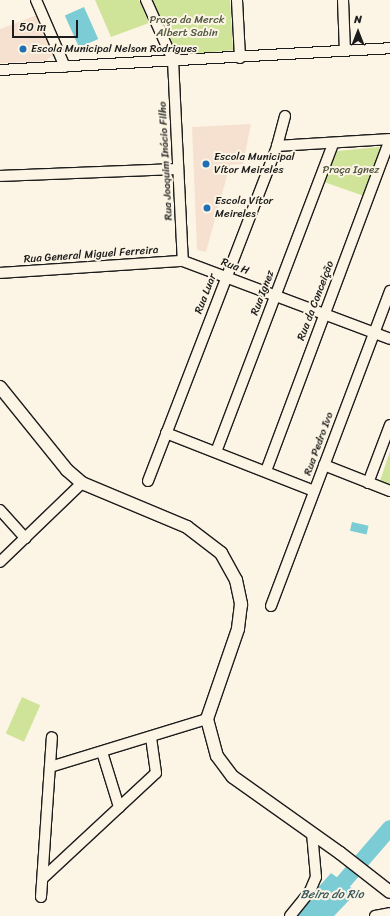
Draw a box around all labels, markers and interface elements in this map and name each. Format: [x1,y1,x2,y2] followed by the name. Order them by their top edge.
[354,10,362,29] text: N
[14,12,80,38] scale bar
[338,12,378,52] north arrow
[149,14,225,40] park label: Praça da Merck Albert Sabin
[19,16,46,38] text: 50 m
[31,42,198,56] place label: Escola Municipal Nelson Rodrigues
[18,44,28,54] marker: Escola Municipal Nelson Rodrigues
[156,101,176,221] street label: Rua Joaquim Inácio Filho
[214,151,295,177] place label: Escola Municipal Vítor Meireles
[201,159,211,169] marker: Escola Municipal Vítor Meireles
[322,163,380,177] park label: Praça Ignez
[215,195,273,221] place label: Escola Vítor Meireles
[202,203,212,213] marker: Escola Vítor Meireles
[23,244,159,266] street label: Rua General Miguel Ferreira
[219,256,251,278] street label: Rua H
[295,259,337,343] street label: Rua da Conceição
[248,268,278,318] street label: Rua Ignez
[192,272,220,316] street label: Rua Luar
[301,410,337,478] street label: Rua Pedro Ivo
[300,888,364,902] water label: Beira do Rio

